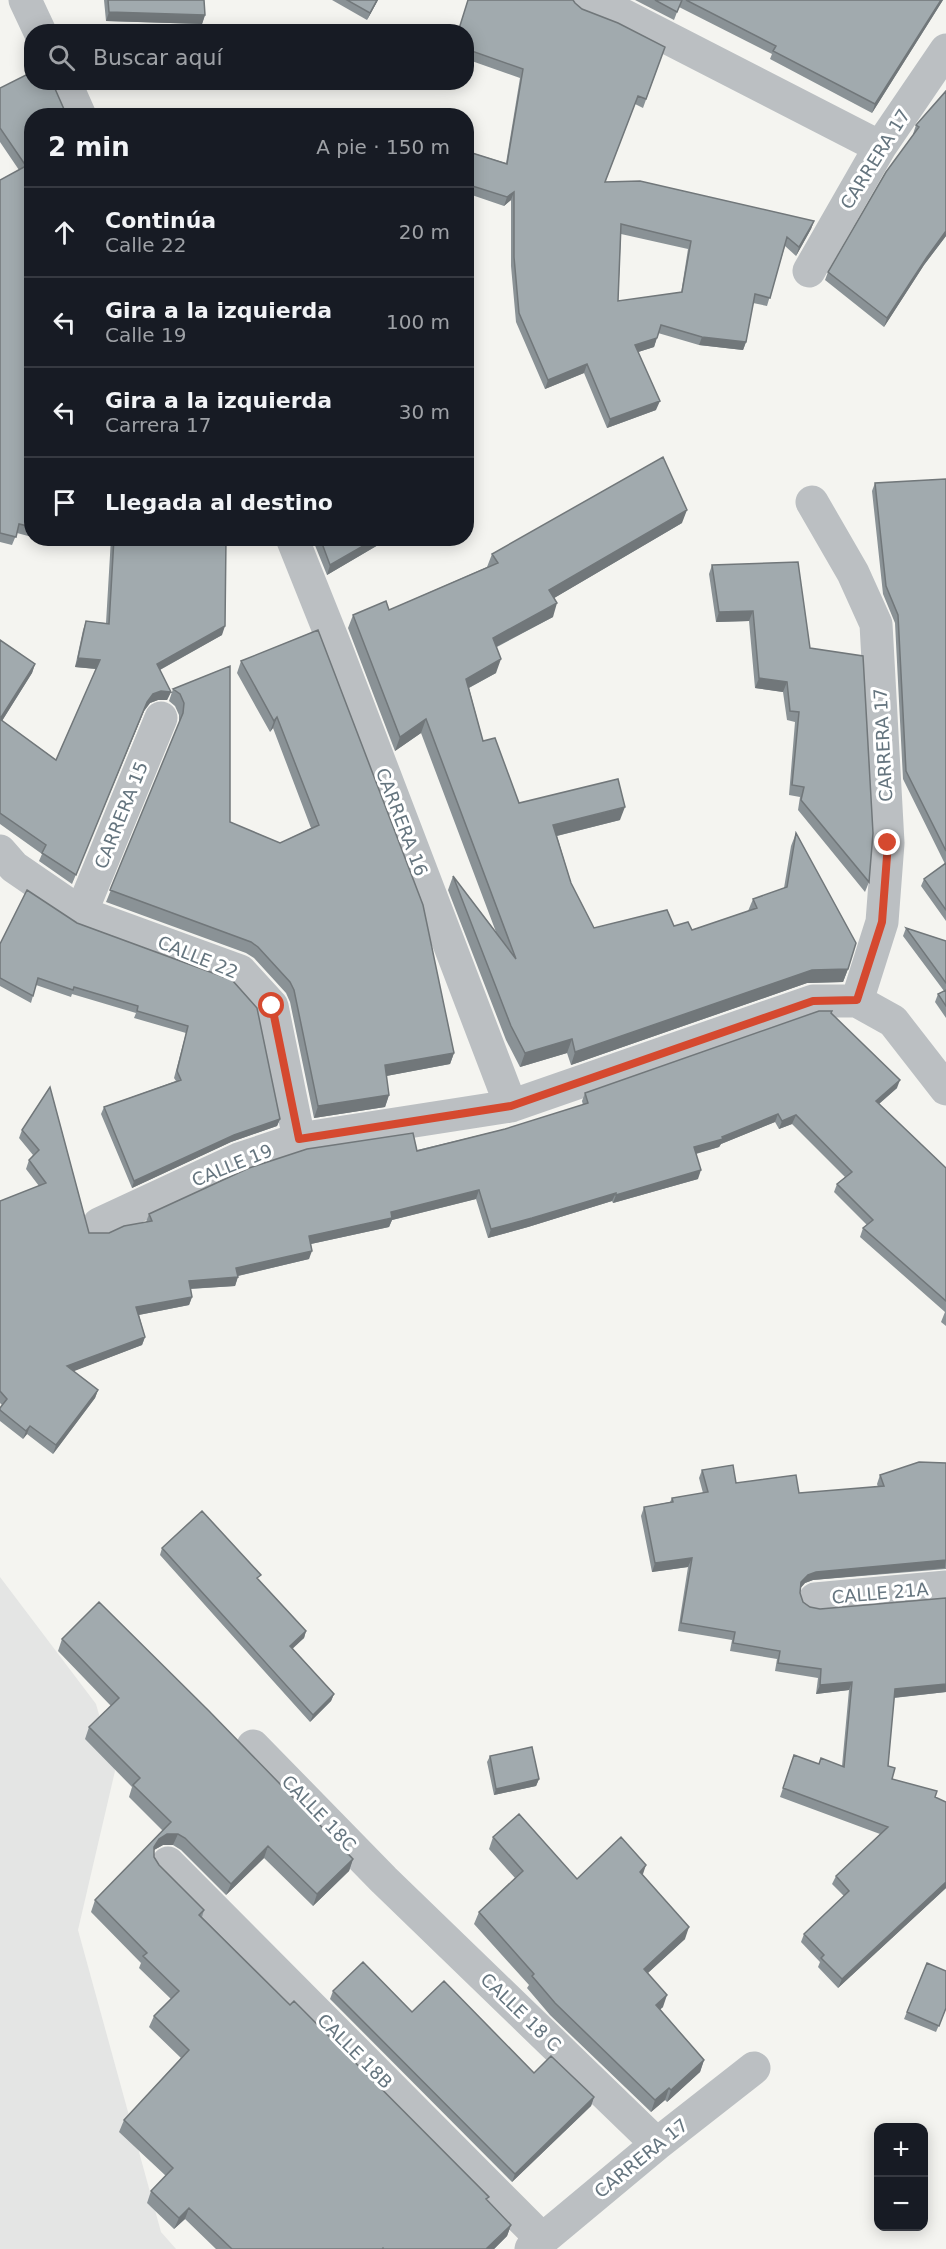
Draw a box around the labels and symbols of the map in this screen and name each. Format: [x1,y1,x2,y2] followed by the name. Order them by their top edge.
[836,105,914,213] street label: CARRERA 17
[870,688,896,802] street label: CARRERA 17
[90,758,152,872] street label: CARRERA 15
[372,765,432,879] street label: CARRERA 16
[874,829,900,855] route end
[155,931,241,983] street label: CALLE 22
[258,992,284,1018] route start
[189,1139,275,1191] street label: CALLE 19
[831,1578,930,1608] street label: CALLE 21A
[278,1771,360,1855] street label: CALLE 18C
[477,1969,565,2055] street label: CALLE 18 C
[313,2009,397,2093] street label: CALLE 18B
[590,2114,692,2202] street label: CARRERA 17

